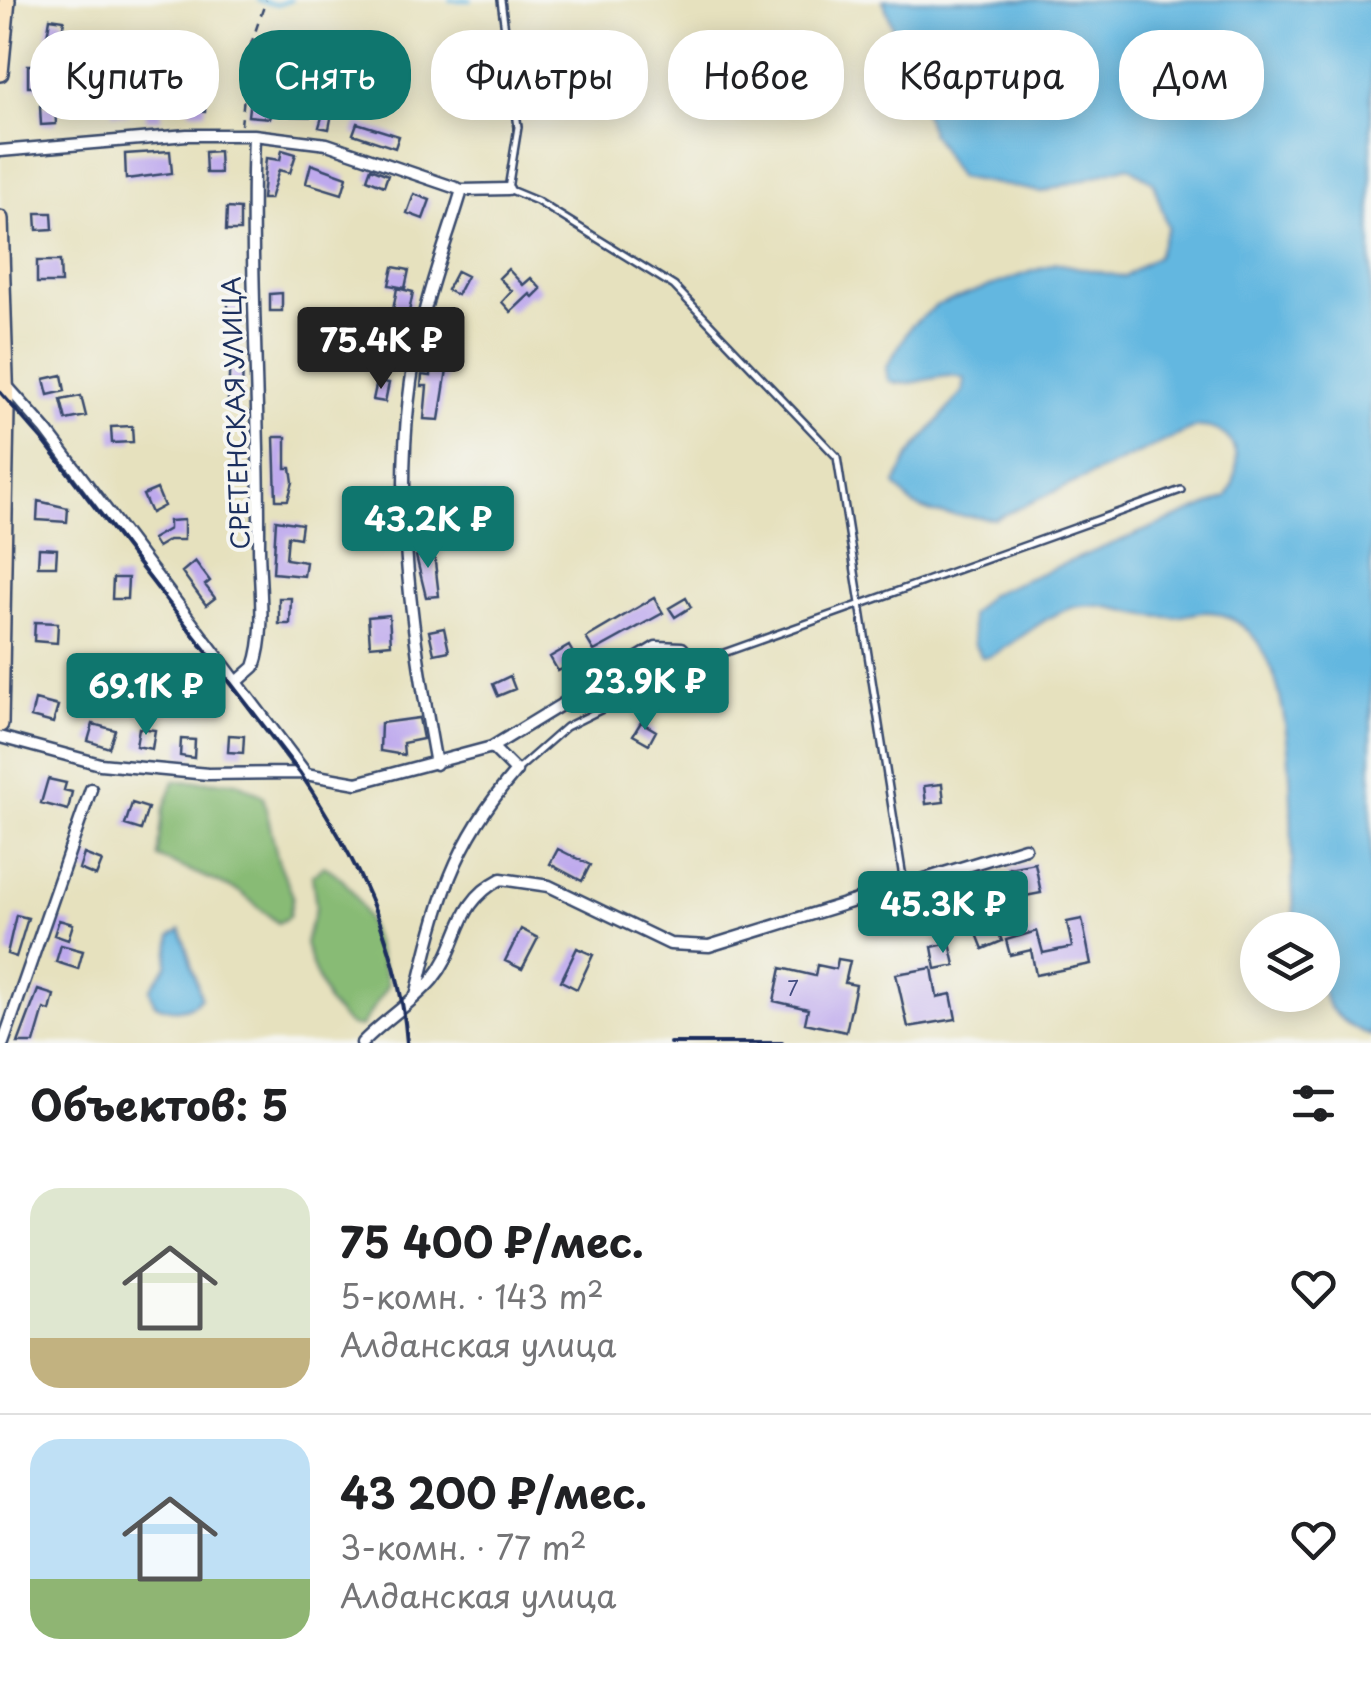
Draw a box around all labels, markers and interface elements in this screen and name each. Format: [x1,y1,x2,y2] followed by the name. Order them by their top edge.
[30,30,219,120] chip: Купить
[239,30,411,120] chip: Снять
[431,30,648,120] chip: Фильтры
[668,30,844,120] chip: Новое
[864,30,1099,120] chip: Квартира
[1119,30,1264,120] chip: Дом
[211,276,259,550] street label: СРЕТЕНСКАЯ УЛИЦА
[289,307,473,392] pin: 75.4K ₽
[319,315,443,363] text: 75.4K ₽
[336,486,520,571] pin: 43.2K ₽
[364,494,492,542] text: 43.2K ₽
[553,648,737,733] pin: 23.9K ₽
[54,653,238,738] pin: 69.1K ₽
[584,656,706,704] text: 23.9K ₽
[89,661,203,709] text: 69.1K ₽
[851,871,1035,956] pin: 45.3K ₽
[880,879,1006,927] text: 45.3K ₽
[1240,912,1340,1012] map controls
[1240,912,1340,1012] button: layers
[787,973,799,1003] house number: 7
[30,1072,289,1135] text: Объектов: 5
[1286,1076,1341,1131] icon: filters
[340,1209,644,1272] text: 75 400 ₽/мес.
[110,1228,230,1348] icon: home
[1286,1261,1341,1316] icon: heart
[340,1272,604,1320] text: 5-комн. · 143 m²
[340,1320,616,1368] text: Алданская улица
[340,1460,647,1523] text: 43 200 ₽/мес.
[110,1479,230,1599] icon: home
[1286,1512,1341,1567] icon: heart
[340,1523,587,1571] text: 3-комн. · 77 m²
[340,1571,616,1619] text: Алданская улица

